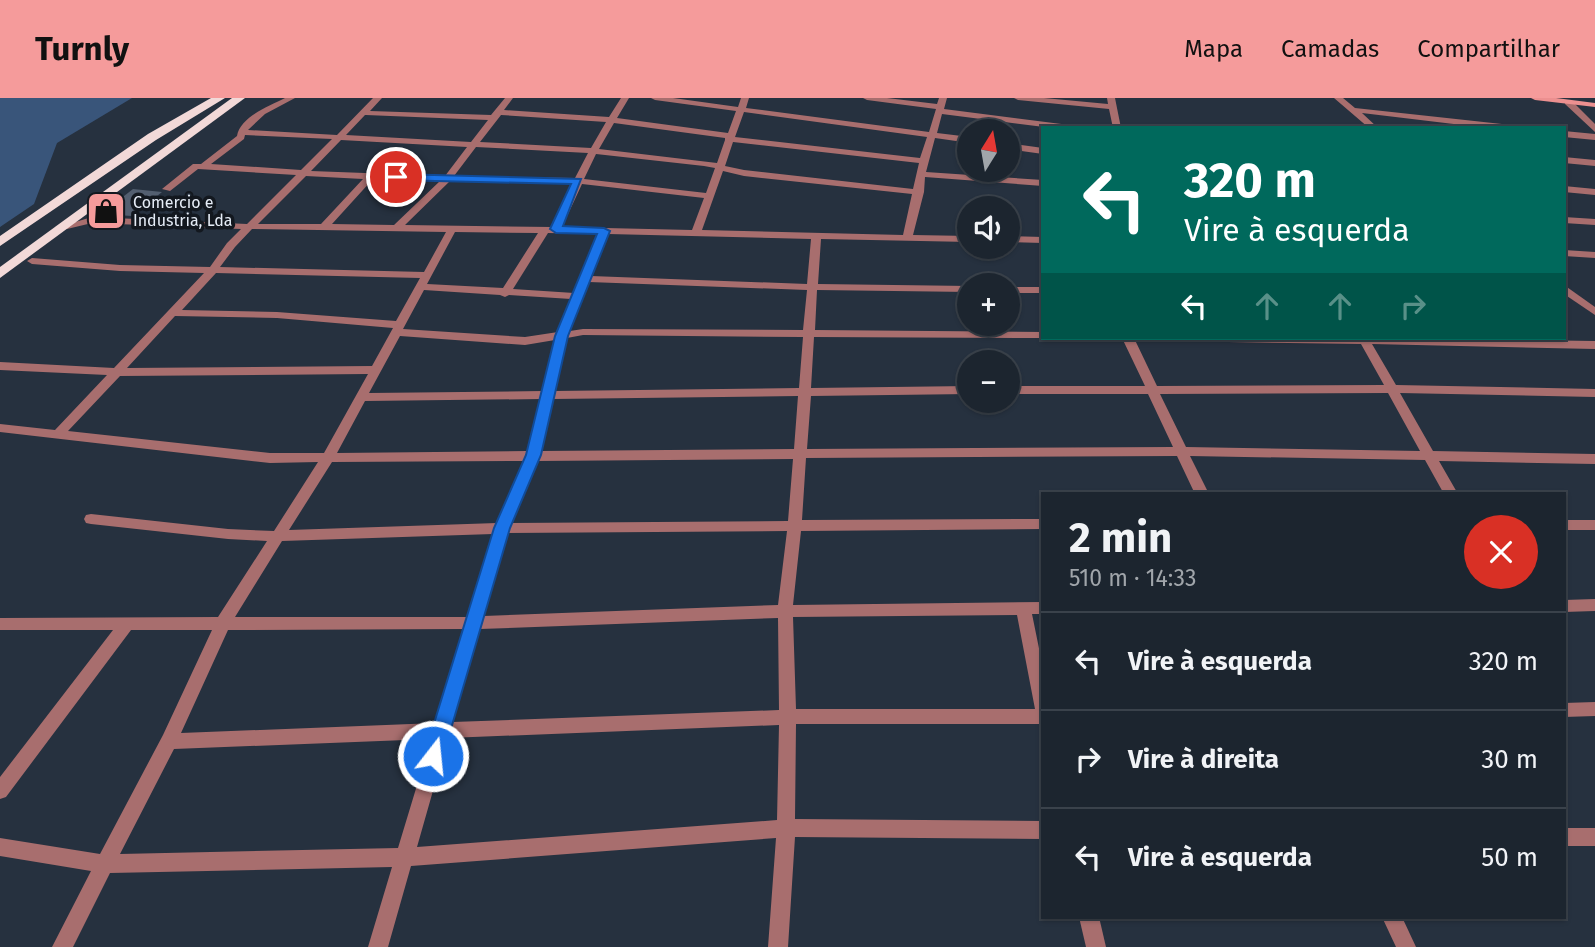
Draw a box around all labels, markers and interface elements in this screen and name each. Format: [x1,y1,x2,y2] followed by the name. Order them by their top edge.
[35,29,129,69] text: Turnly
[1184,35,1243,63] text: Mapa
[1281,35,1379,63] text: Camadas
[1417,35,1560,63] text: Compartilhar
[957,119,1020,182] north arrow
[957,119,1020,413] map controls
[366,147,426,207] pin
[1184,151,1316,210] text: 320 m
[1069,154,1160,245] icon: left
[377,158,415,196] icon: arrive
[85,190,127,232] shop icon: Comercio e Industria, Lda
[133,193,233,230] place label: Comercio e Industria, Lda
[957,196,1020,259] button: sound
[1184,211,1410,249] text: Vire à esquerda
[957,273,1020,336] button: +
[1175,287,1213,325] icon: left
[1248,287,1286,325] icon: ahead
[1321,287,1359,325] icon: ahead
[1394,287,1432,325] icon: right
[957,350,1020,413] button: −
[1069,513,1172,563] text: 2 min
[1464,515,1538,589] button: close
[1069,564,1197,592] text: 510 m · 14:33
[1069,642,1107,680] icon: left
[1128,646,1312,677] text: Vire à esquerda
[1469,646,1538,677] text: 320 m
[396,719,470,793] position arrow
[1069,740,1107,778] icon: right
[1128,744,1279,775] text: Vire à direita
[1481,744,1538,775] text: 30 m
[1069,838,1107,876] icon: left
[1128,842,1312,873] text: Vire à esquerda
[1481,842,1538,873] text: 50 m

